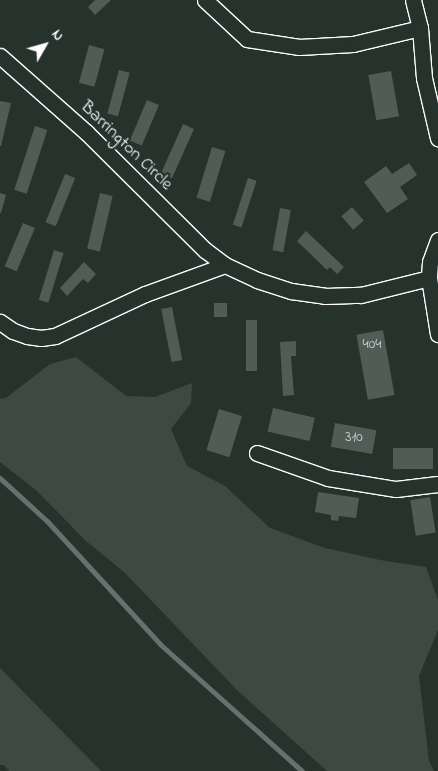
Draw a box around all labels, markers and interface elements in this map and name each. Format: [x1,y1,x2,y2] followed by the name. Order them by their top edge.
[20,20,70,70] north arrow
[46,25,68,46] text: N
[75,97,177,195] street label: Barrington Circle
[363,336,381,354] house number: 404
[345,429,363,447] house number: 310

